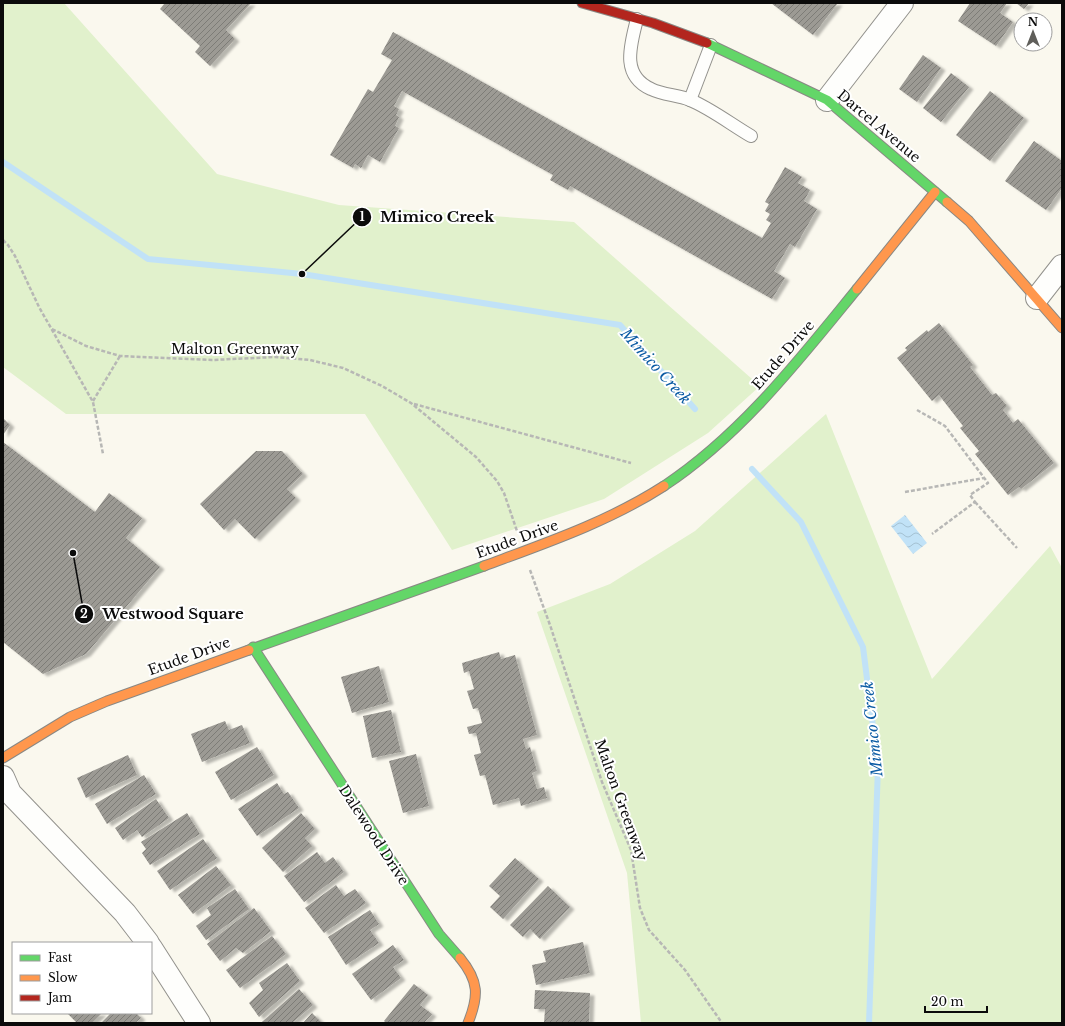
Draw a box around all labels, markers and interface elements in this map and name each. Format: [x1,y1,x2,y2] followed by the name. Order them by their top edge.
[1013,12,1053,52] north arrow
[1028,15,1039,29] text: N
[834,86,924,166] street label: Darcel Avenue
[352,203,502,230] callout: Mimico Creek
[380,207,495,226] text: Mimico Creek
[359,209,365,224] text: 1
[748,317,818,393] street label: Etude Drive
[616,323,695,408] water label: Mimico Creek
[171,340,299,358] street label: Malton Greenway
[473,516,561,562] street label: Etude Drive
[74,600,252,627] callout: Westwood Square
[101,604,244,623] text: Westwood Square
[80,606,88,621] text: 2
[145,633,233,679] street label: Etude Drive
[858,680,887,779] water label: Mimico Creek
[591,737,651,863] street label: Malton Greenway
[335,781,413,889] street label: Dalewood Drive
[12,942,152,1014] legend
[48,950,73,965] text: Fast
[48,970,78,985] text: Slow
[925,988,987,1014] scale bar
[46,990,72,1005] text: Jam
[931,994,963,1009] text: 20 m

